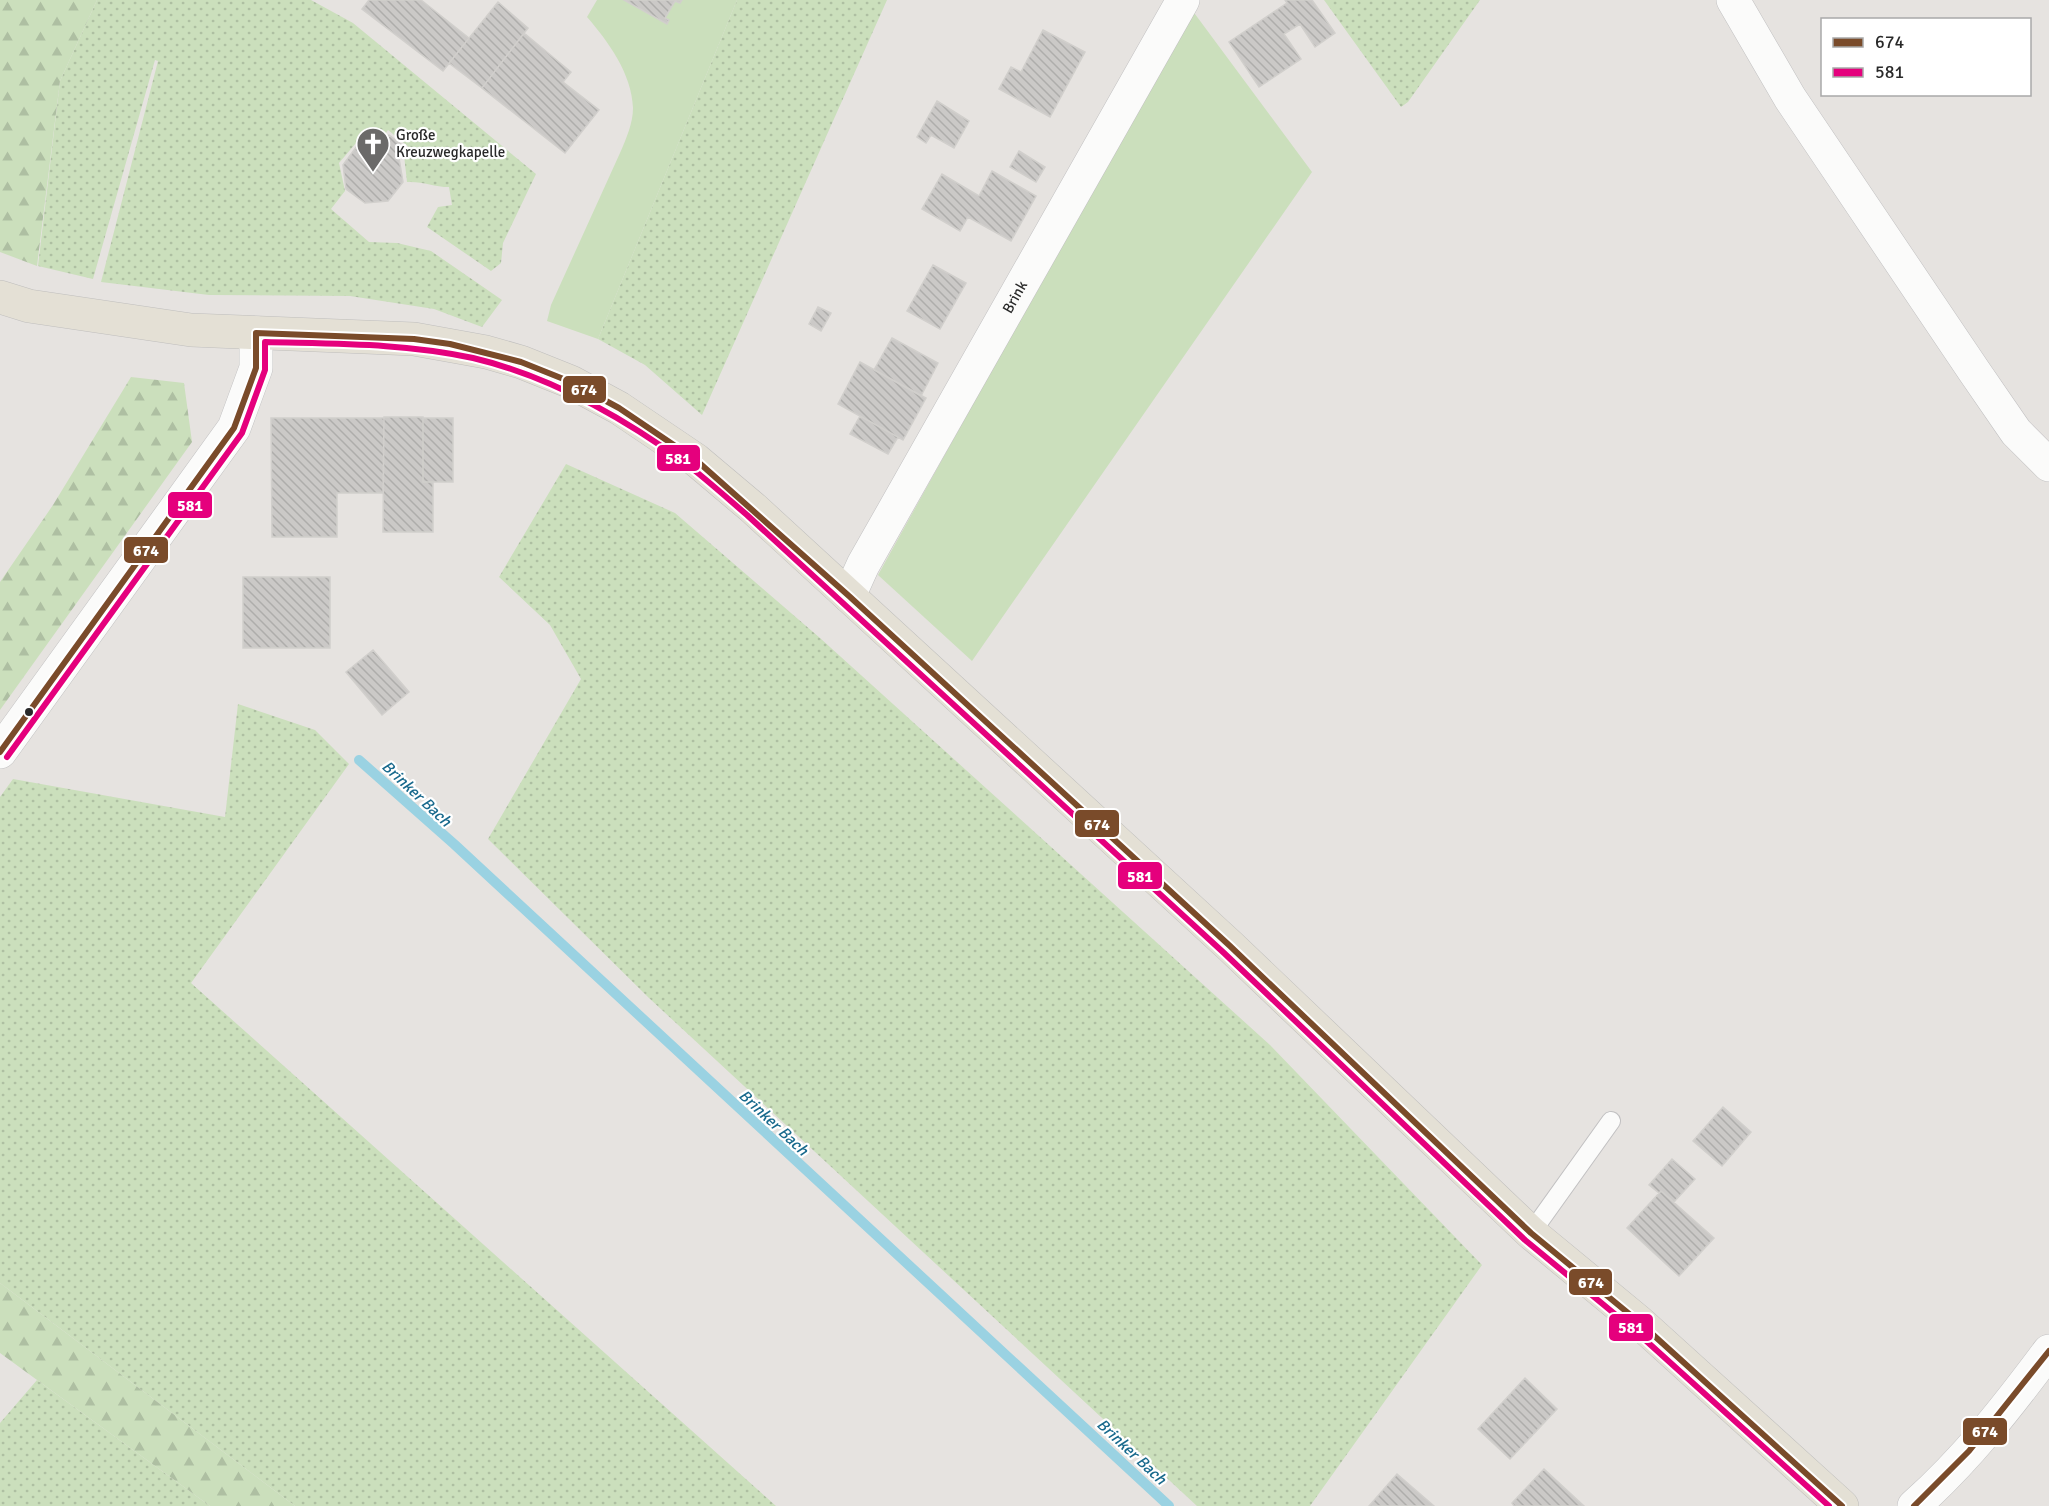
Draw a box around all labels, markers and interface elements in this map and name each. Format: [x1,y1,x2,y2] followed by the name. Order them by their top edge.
[1821,18,2031,96] legend
[1875,31,1904,53] text: 674
[1875,61,1904,83] text: 581
[355,126,391,173] church icon: Große Kreuzwegkapelle
[396,126,505,161] place label: Große Kreuzwegkapelle
[998,277,1031,316] street label: Brink
[562,375,607,404] line badge: 674
[571,380,597,400] text: 674
[656,444,701,472] line badge: 581
[665,449,691,469] text: 581
[167,491,213,519] line badge: 581
[177,496,203,516] text: 581
[123,536,169,564] line badge: 674
[133,541,159,561] text: 674
[23,706,35,718] unlabelled marker
[377,756,456,832] water label: Brinker Bach
[1074,809,1120,838] line badge: 674
[1084,815,1110,835] text: 674
[1117,861,1163,890] line badge: 581
[1127,867,1153,887] text: 581
[734,1085,813,1161] water label: Brinker Bach
[1568,1268,1613,1296] line badge: 674
[1578,1273,1604,1293] text: 674
[1608,1313,1654,1342] line badge: 581
[1618,1318,1644,1338] text: 581
[1092,1414,1171,1490] water label: Brinker Bach
[1962,1417,2008,1446] line badge: 674
[1972,1422,1998,1442] text: 674

